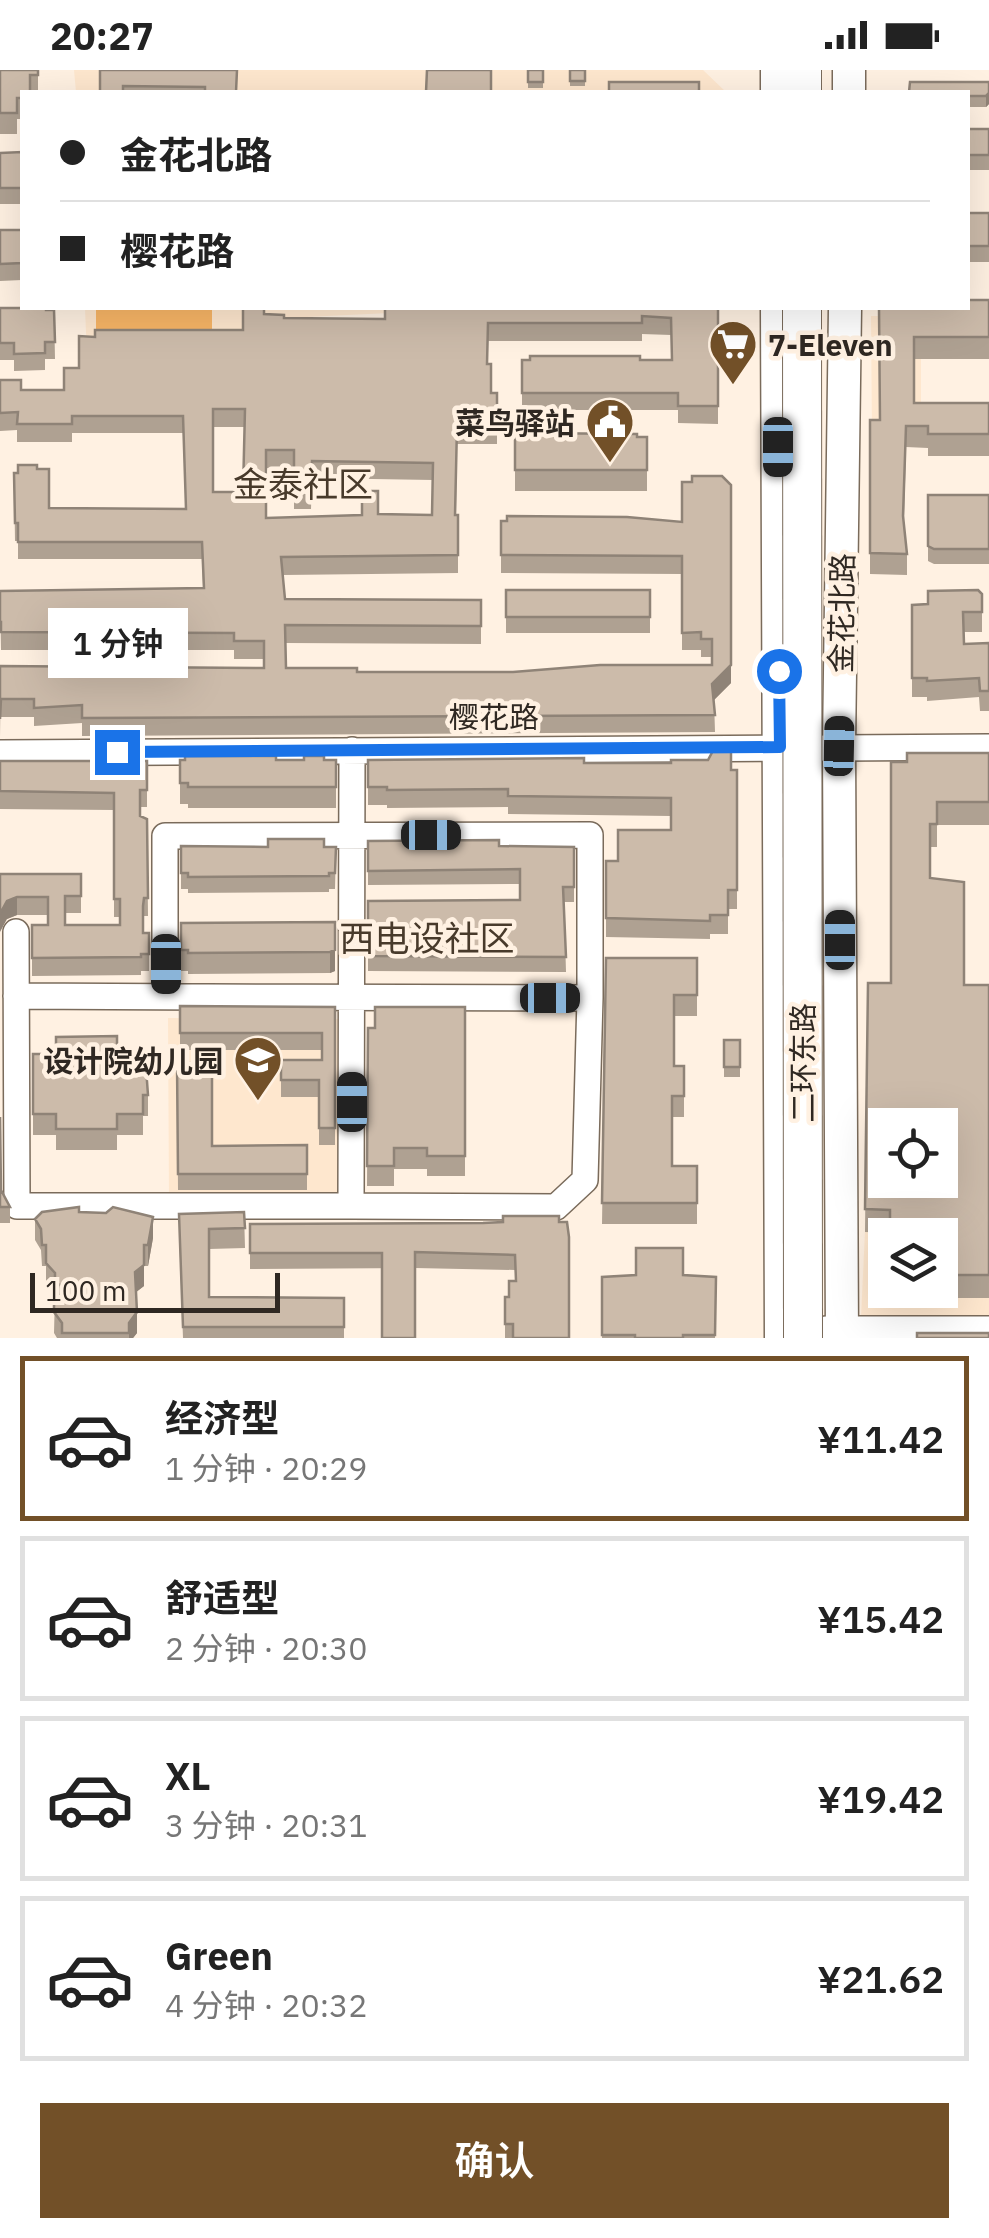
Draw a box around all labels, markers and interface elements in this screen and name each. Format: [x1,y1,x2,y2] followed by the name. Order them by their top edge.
[50,11,154,60] text: 20:27
[120,130,272,179] text: 金花北路
[120,226,234,275] text: 樱花路
[707,318,759,386] supermarket icon: 7-Eleven
[768,325,893,364] place label: 7-Eleven
[584,396,636,464] public building icon: 菜鸟驿站
[455,403,575,442] place label: 菜鸟驿站
[763,417,793,477] car
[233,461,373,507] district label: 金泰社区
[820,553,862,673] street label: 金花北路
[47,607,187,677] callout: 1 分钟
[73,622,163,664] text: 1 分钟
[757,649,802,694] route start
[449,697,539,736] street label: 樱花路
[823,716,855,776] car
[95,730,140,775] route end
[401,820,461,850] car
[825,910,855,970] car
[339,915,515,961] district label: 西电设社区
[151,934,181,994] car
[520,983,580,1013] car
[783,1003,822,1123] street label: 二环东路
[232,1034,284,1102] school or university icon: 设计院幼儿园
[43,1041,223,1080] place label: 设计院幼儿园
[337,1072,367,1132] car
[868,1108,958,1308] map controls
[868,1108,958,1198] button: locate
[868,1218,958,1308] button: layers
[30,1268,280,1312] scale bar
[45,1272,126,1309] text: 100 m
[165,1393,279,1442] text: 经济型
[45,1394,135,1484] icon: car
[817,1414,944,1463] text: ¥11.42
[165,1447,367,1489] text: 1 分钟 · 20:29
[165,1573,279,1622] text: 舒适型
[45,1574,135,1664] icon: car
[817,1594,944,1643] text: ¥15.42
[165,1627,367,1669] text: 2 分钟 · 20:30
[165,1751,211,1800] text: XL
[45,1754,135,1844] icon: car
[817,1774,944,1823] text: ¥19.42
[165,1804,367,1846] text: 3 分钟 · 20:31
[165,1931,273,1980] text: Green
[45,1934,135,2024] icon: car
[817,1954,944,2003] text: ¥21.62
[165,1984,367,2026] text: 4 分钟 · 20:32
[40,2103,949,2218] button: 确认

